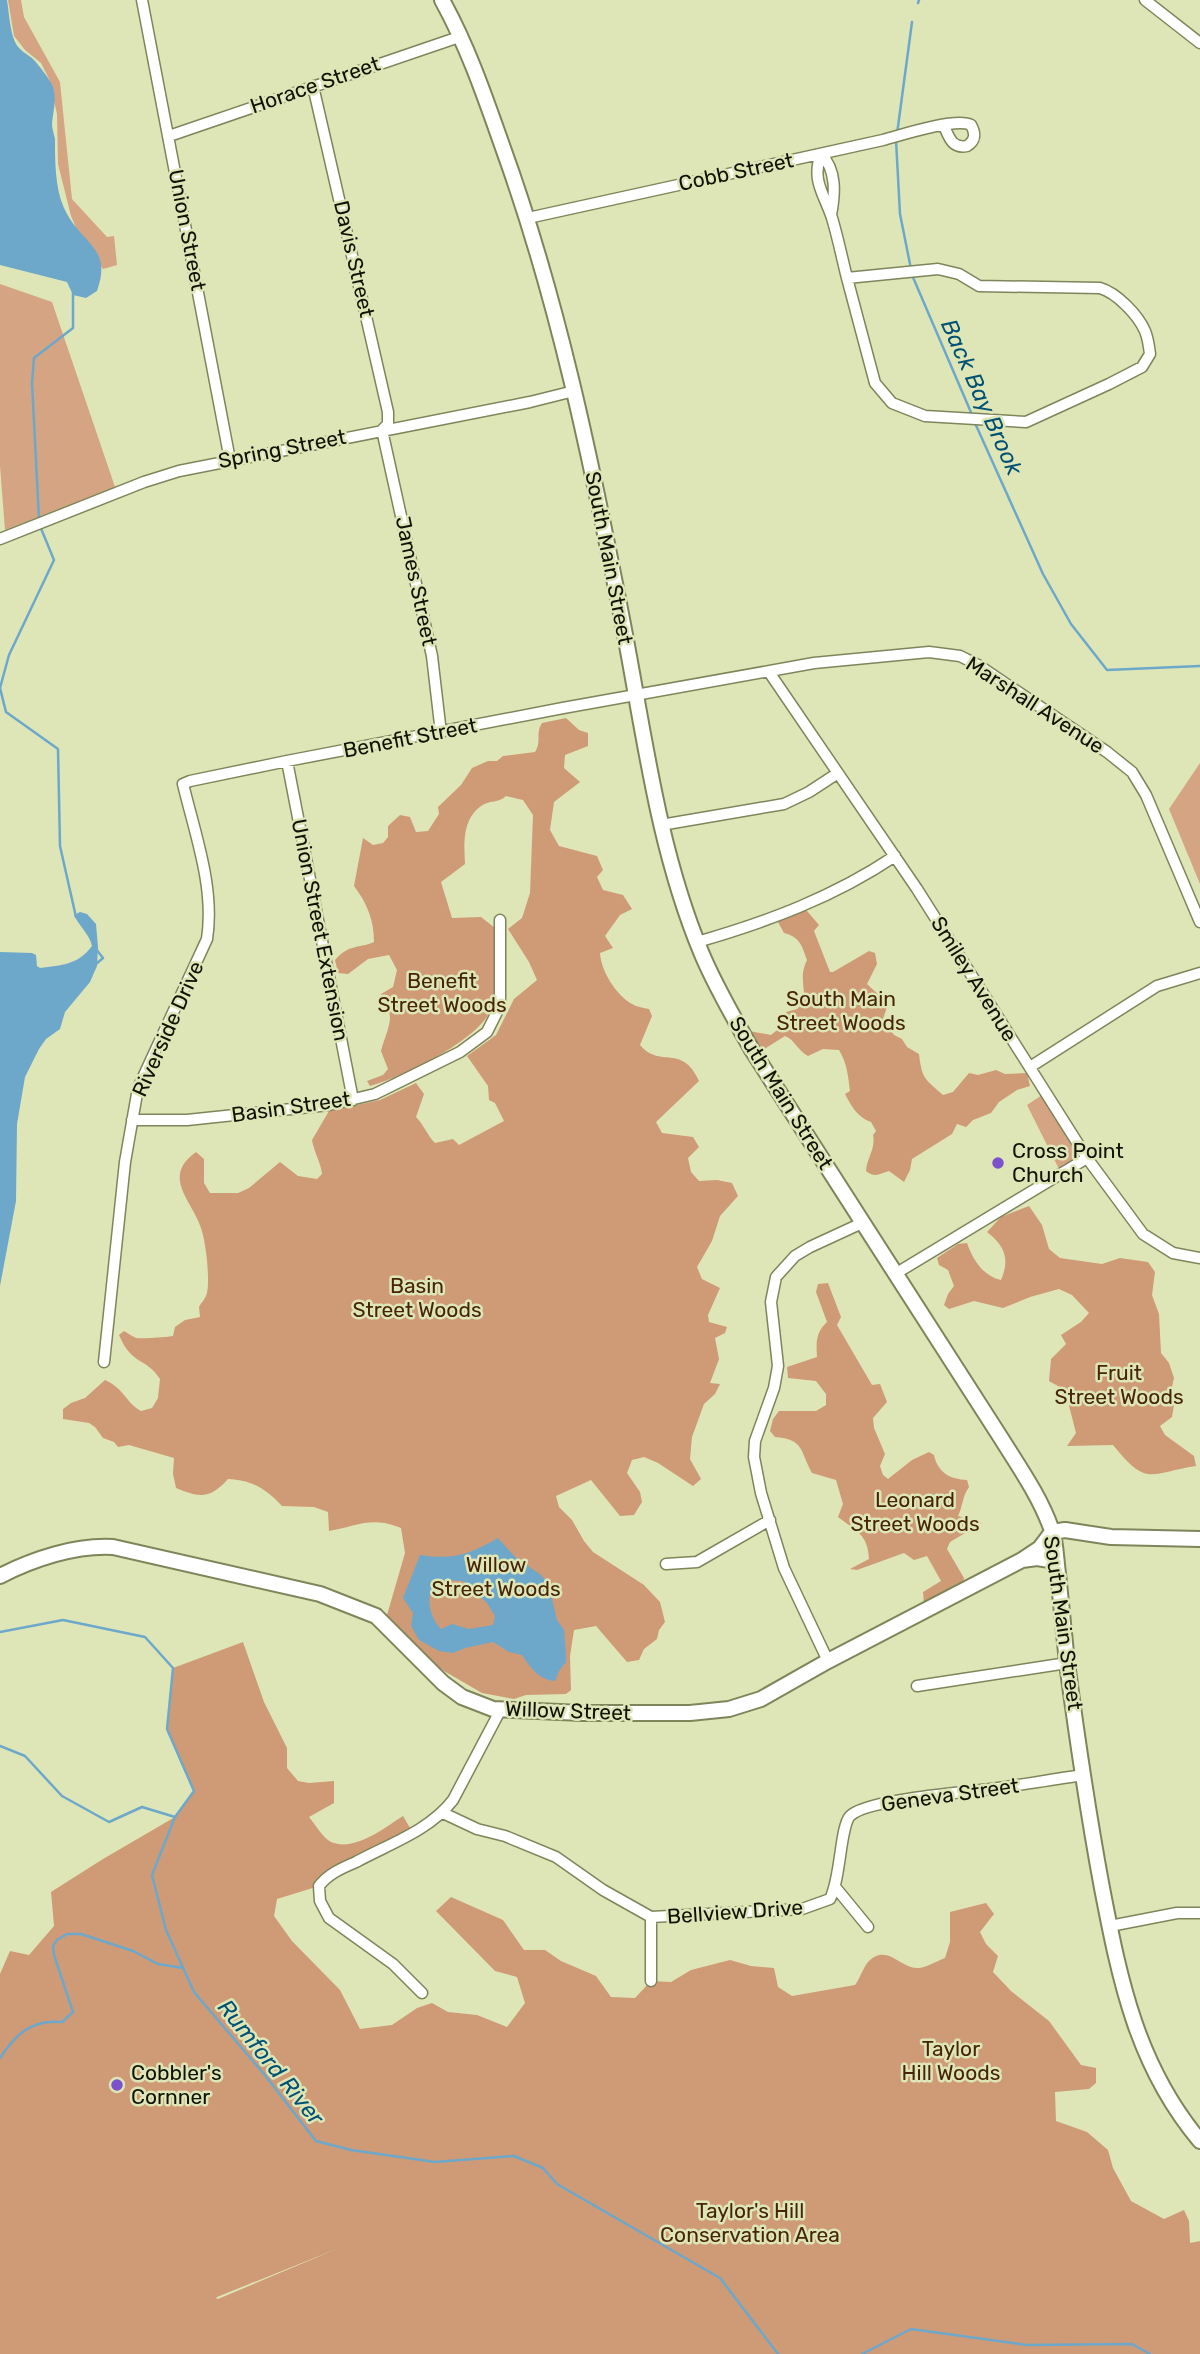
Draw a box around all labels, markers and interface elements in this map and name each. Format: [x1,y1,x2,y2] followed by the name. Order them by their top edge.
[247,51,383,118] street label: Horace Street
[676,147,796,196] street label: Cobb Street
[163,167,212,293] street label: Union Street
[329,198,380,320] street label: Davis Street
[935,315,1029,480] water label: Back Bay Brook
[216,424,348,473] street label: Spring Street
[580,469,639,647] street label: South Main Street
[391,514,442,648] street label: James Street
[962,651,1109,759] street label: Marshall Avenue
[341,712,479,763] street label: Benefit Street
[287,817,354,1043] street label: Union Street Extension
[926,912,1023,1046] street label: Smiley Avenue
[127,957,209,1100] street label: Riverside Drive
[377,968,507,1017] park label: Benefit Street Woods
[776,986,906,1035] park label: South Main Street Woods
[724,1012,839,1174] street label: South Main Street
[230,1086,352,1127] street label: Basin Street
[1012,1138,1124,1187] place label: Cross Point Church
[990,1155,1006,1171] marker: Cross Point Church
[352,1273,482,1322] park label: Basin Street Woods
[1054,1360,1184,1409] park label: Fruit Street Woods
[850,1487,980,1536] park label: Leonard Street Woods
[1039,1534,1088,1712] street label: South Main Street
[431,1552,561,1601] park label: Willow Street Woods
[505,1696,631,1725] street label: Willow Street
[879,1772,1020,1817] street label: Geneva Street
[666,1894,804,1929] street label: Bellview Drive
[212,1994,331,2131] water label: Rumford River
[902,2036,1000,2085] park label: Taylor Hill Woods
[131,2060,222,2109] place label: Cobbler's Cornner
[109,2077,125,2093] marker: Cobbler's Cornner
[660,2198,840,2247] park label: Taylor's Hill Conservation Area

